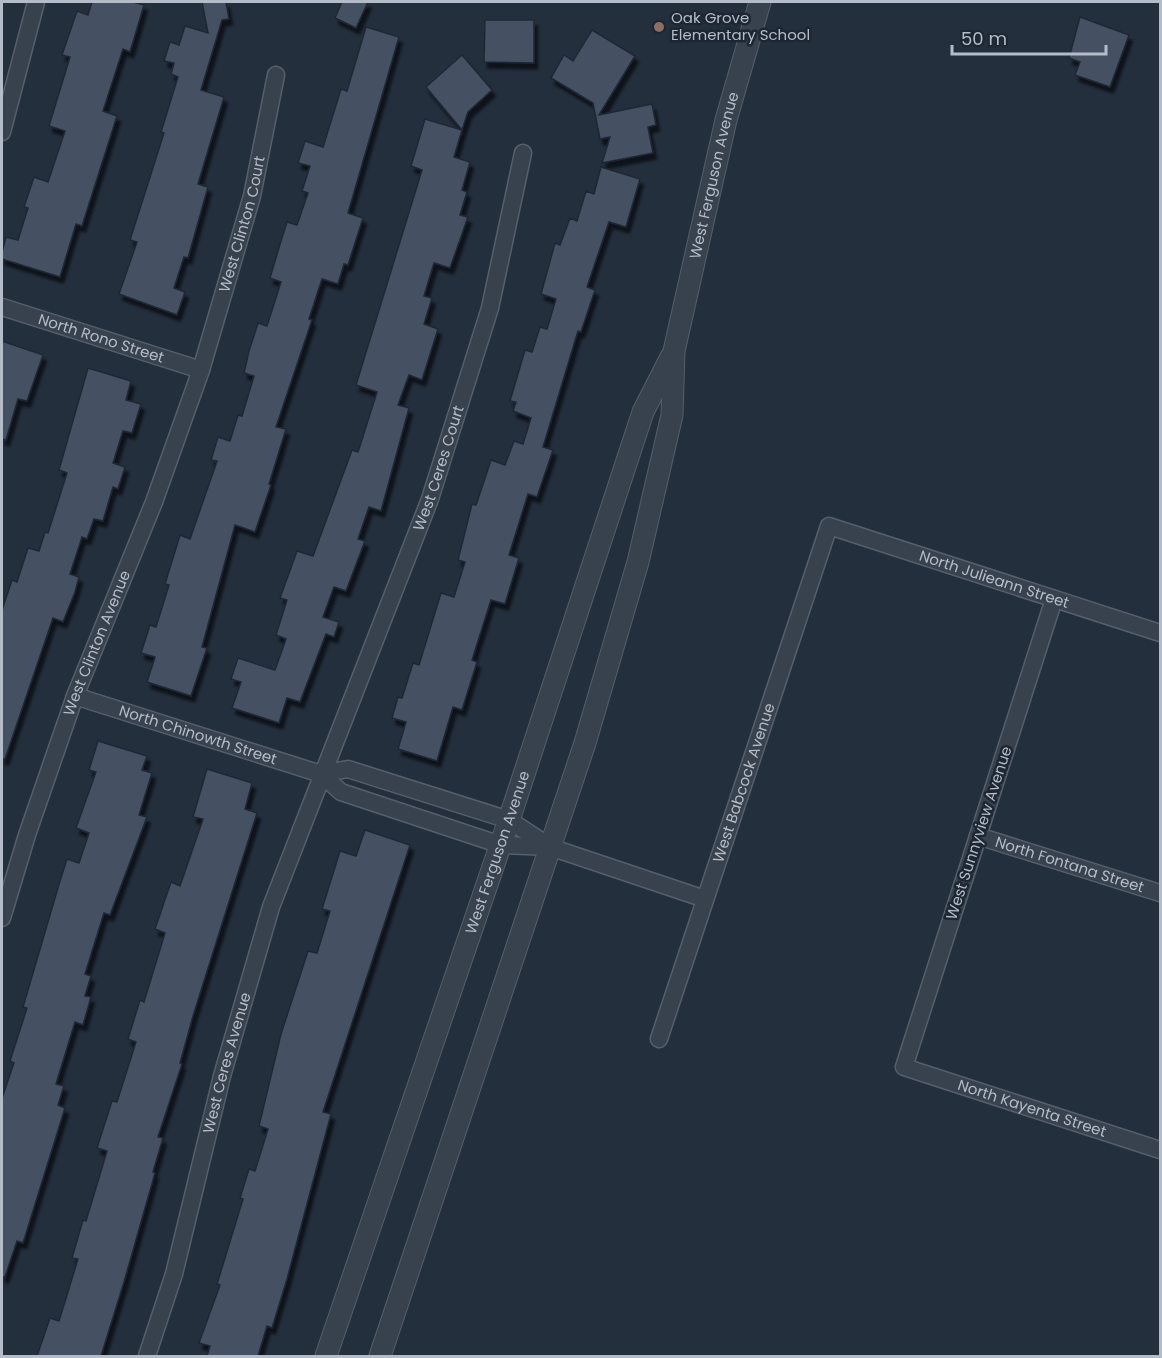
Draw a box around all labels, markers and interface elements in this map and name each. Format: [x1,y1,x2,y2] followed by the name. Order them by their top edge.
[671,7,810,45] place label: Oak Grove Elementary School
[952,18,1106,56] scale bar
[652,20,666,34] marker: Oak Grove Elementary School
[961,26,1007,51] text: 50 m
[684,89,744,261] street label: West Ferguson Avenue
[213,154,270,295] street label: West Clinton Court
[36,308,167,368] street label: North Rono Street
[408,403,469,534] street label: West Ceres Court
[917,545,1072,613] street label: North Julieann Street
[58,567,135,718] street label: West Clinton Avenue
[117,700,280,769] street label: North Chinowth Street
[707,700,780,865] street label: West Babcock Avenue
[941,743,1017,922] street label: West Sunnyview Avenue
[460,768,534,937] street label: West Ferguson Avenue
[993,831,1147,897] street label: North Fontana Street
[197,990,256,1135] street label: West Ceres Avenue
[955,1074,1109,1142] street label: North Kayenta Street

